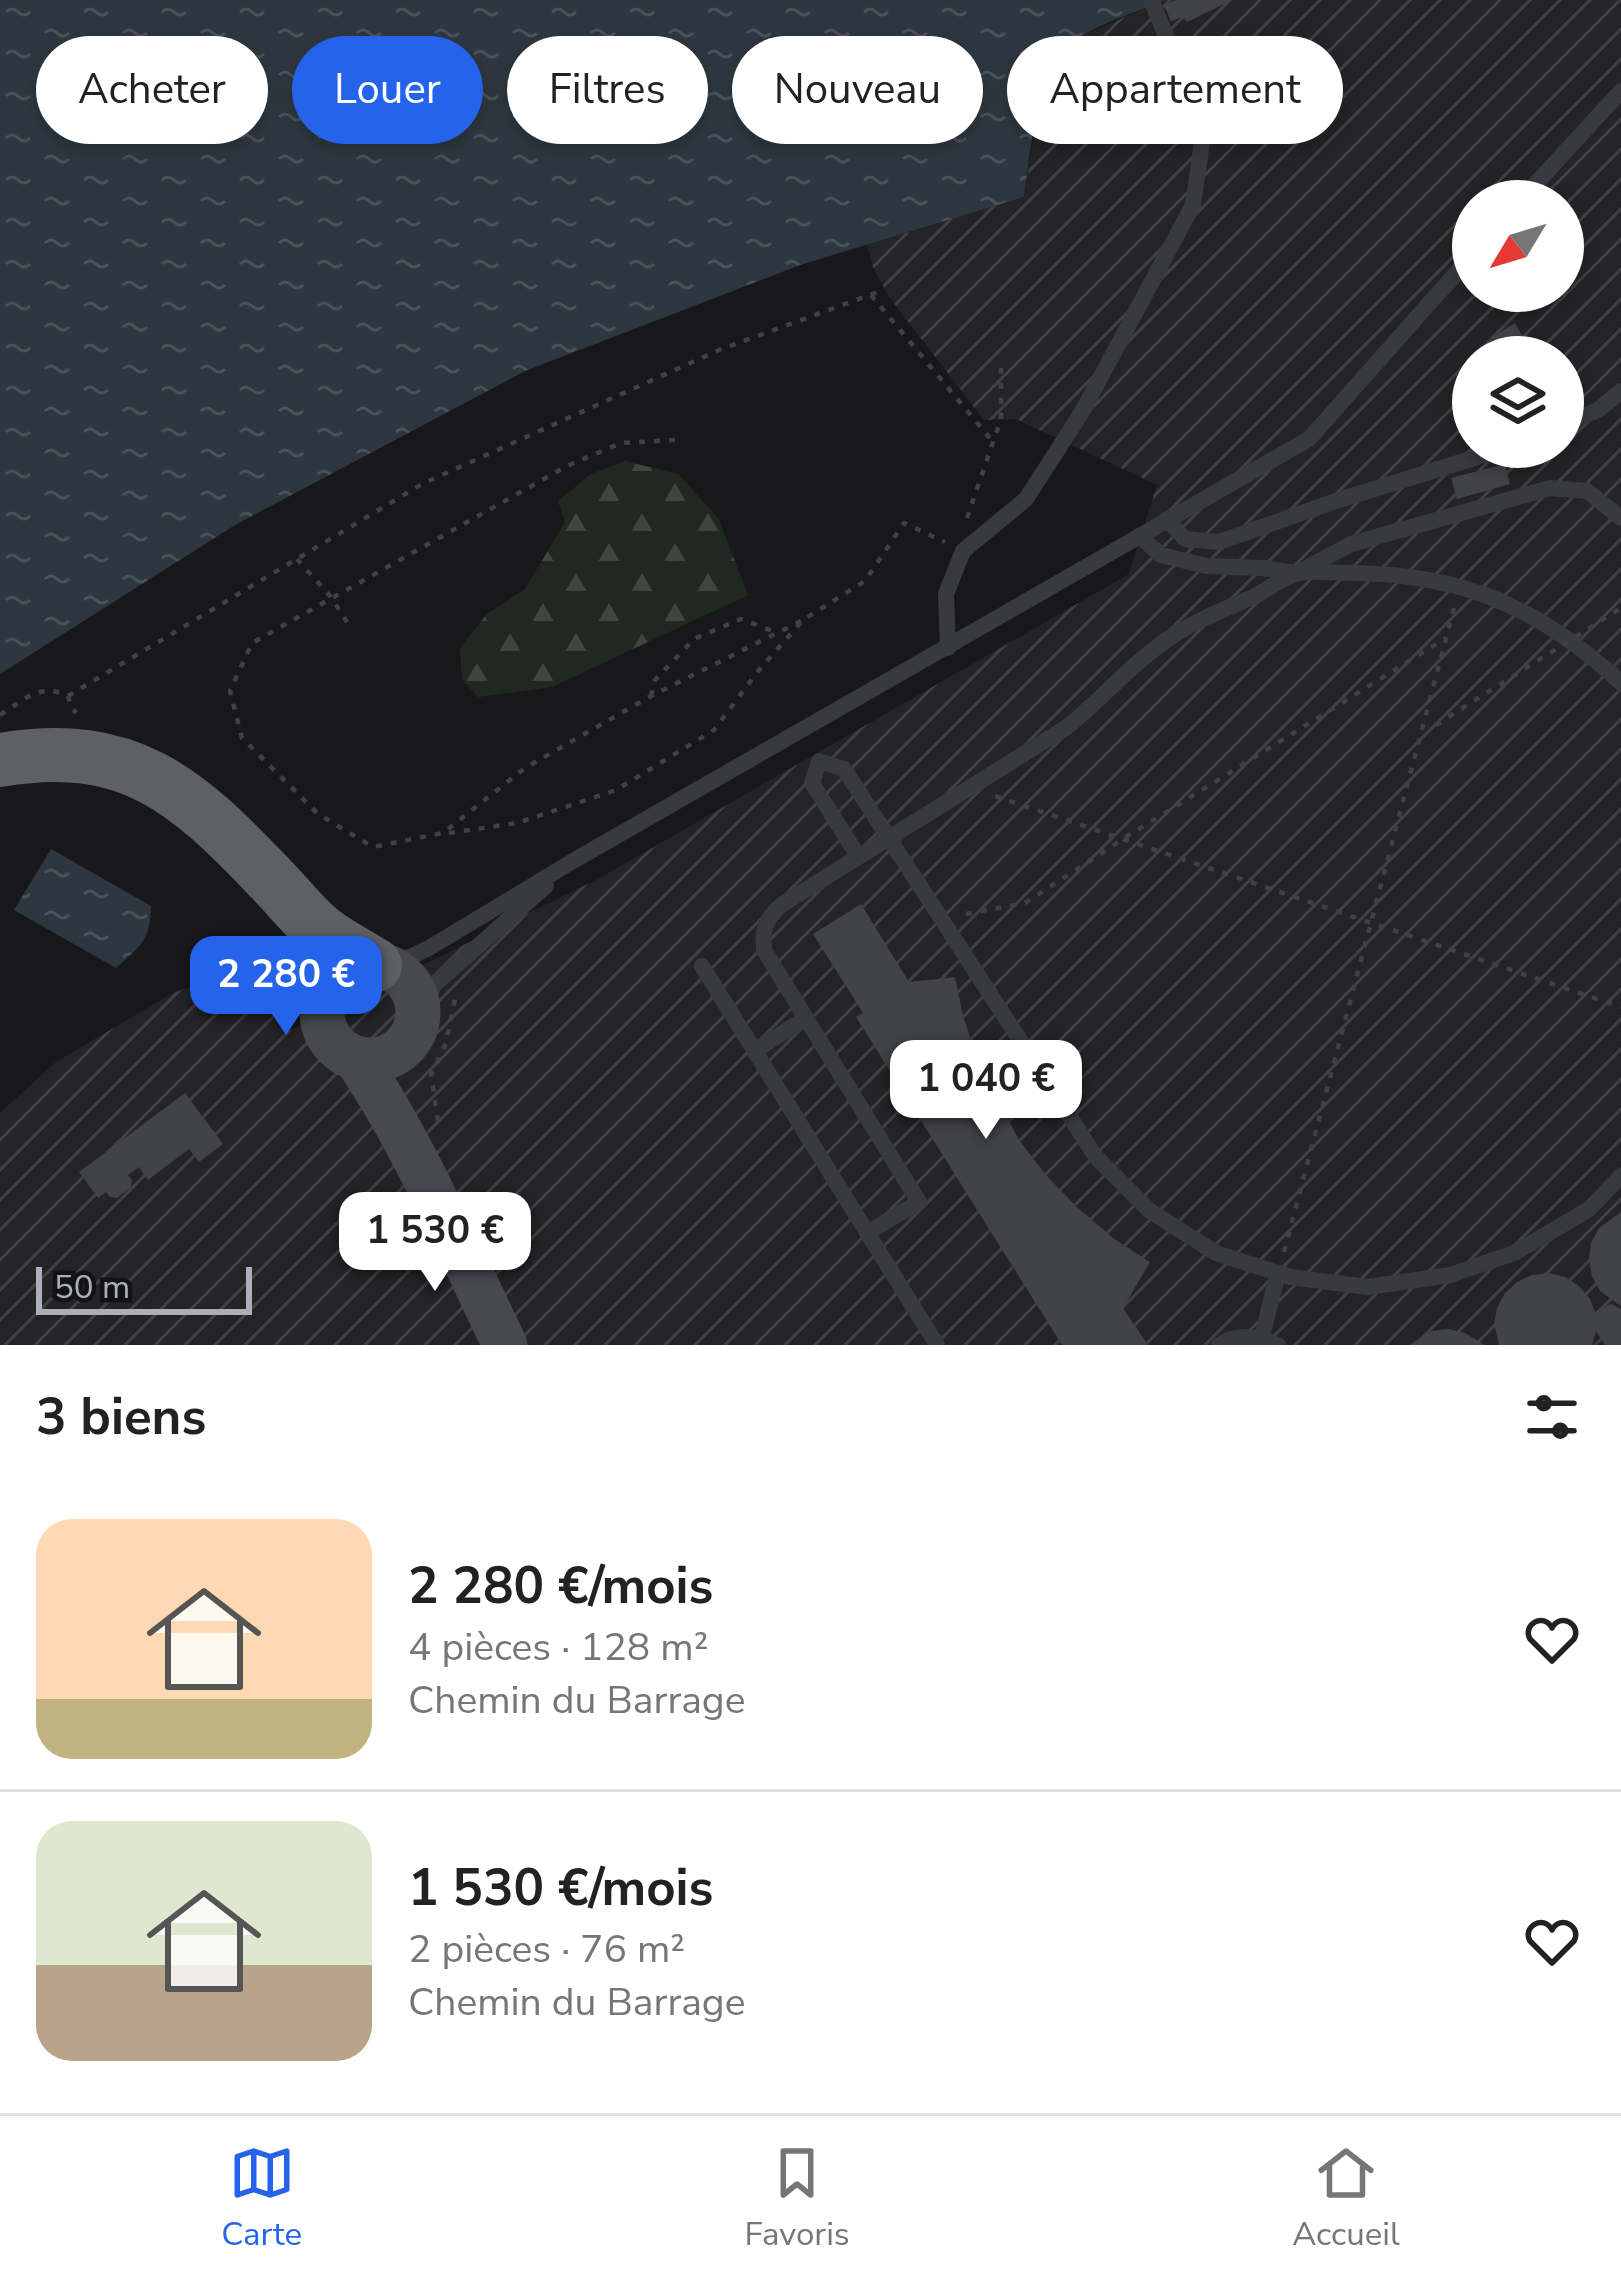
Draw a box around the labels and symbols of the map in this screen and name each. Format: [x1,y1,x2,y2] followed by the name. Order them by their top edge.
[1452,180,1584,312] north arrow
[175,936,397,1038] pin: 2 280 €
[875,1040,1097,1142] pin: 1 040 €
[324,1192,546,1294] pin: 1 530 €
[36,1261,252,1314] scale bar

